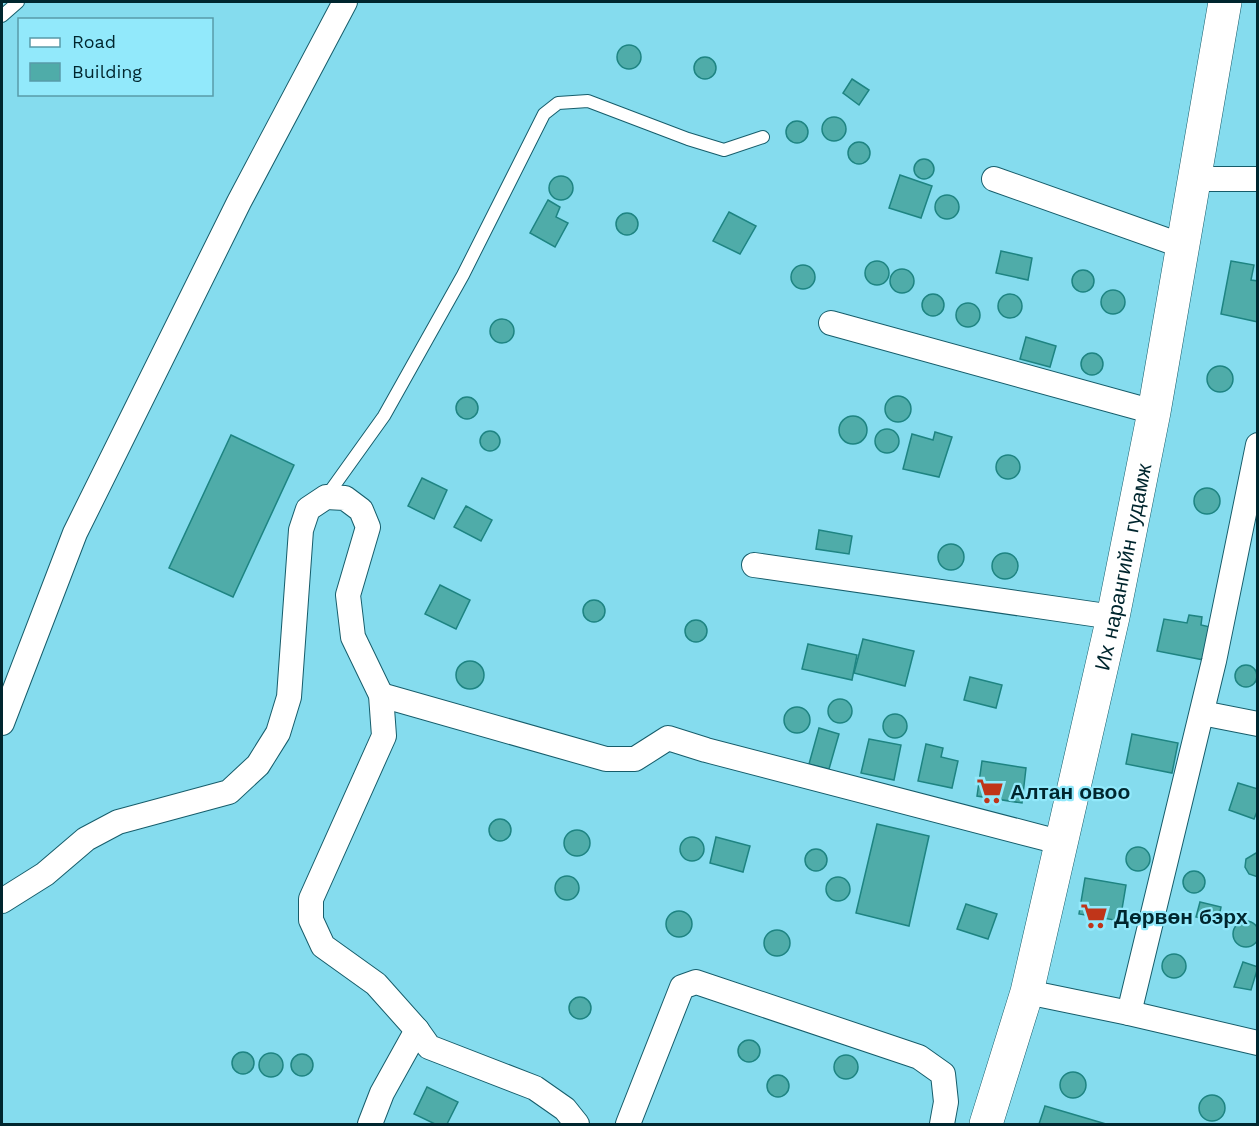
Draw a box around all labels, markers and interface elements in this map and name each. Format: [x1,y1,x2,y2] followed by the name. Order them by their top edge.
[18,18,213,96] legend
[72,31,116,52] text: Road
[72,61,142,82] text: Building
[1089,461,1156,673] street label: Их нарангийн гудамж
[975,776,1005,806] supermarket icon: Алтан овоо
[1010,779,1130,804] place label: Алтан овоо
[1079,901,1109,931] supermarket icon: Дөрвөн бэрх
[1114,904,1248,929] place label: Дөрвөн бэрх

